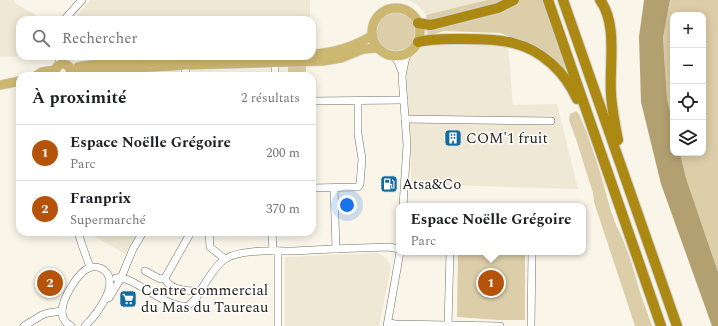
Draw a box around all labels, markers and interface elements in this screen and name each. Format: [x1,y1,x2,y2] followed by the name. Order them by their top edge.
[670,12,706,156] map controls
[670,12,706,48] button: +
[16,16,316,60] search box
[30,27,52,49] icon: search
[62,27,137,50] text: Rechercher
[670,48,706,84] button: −
[670,84,706,120] button: locate
[32,85,127,111] text: À proximité
[241,88,300,108] text: 2 résultats
[670,120,706,156] button: layers
[466,127,548,150] place label: COM'1 fruit
[443,128,463,148] building icon: COM'1 fruit
[70,131,231,154] text: Espace Noëlle Grégoire
[41,143,49,163] text: 1
[266,143,300,163] text: 200 m
[70,154,96,174] text: Parc
[402,173,461,196] place label: Atsa&Co
[379,174,399,194] fuel station icon: Atsa&Co
[70,187,131,210] text: Franprix
[337,195,357,215] your location
[41,199,49,219] text: 2
[266,199,300,219] text: 370 m
[396,203,586,255] popup
[411,208,571,231] text: Espace Noëlle Grégoire
[70,210,146,230] text: Supermarché
[411,231,436,251] text: Parc
[37,268,63,298] pin: 2
[478,268,504,298] pin: 1
[141,279,268,319] place label: Centre commercial du Mas du Taureau
[118,289,138,309] supermarket icon: Centre commercial du Mas du Taureau

